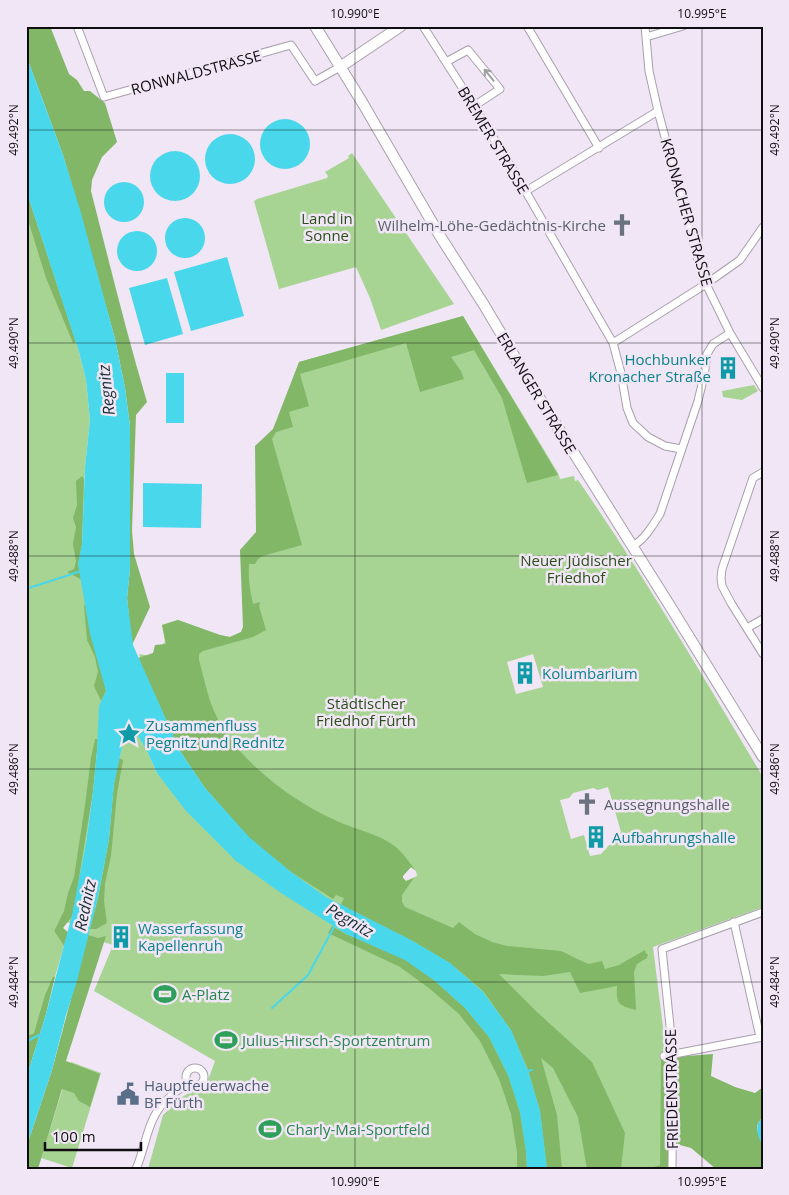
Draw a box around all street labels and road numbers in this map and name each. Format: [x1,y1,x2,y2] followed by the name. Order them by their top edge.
[129,45,263,99] street label: RONWALDSTRASSE
[454,82,534,198] street label: BREMER STRASSE
[656,136,718,288] street label: KRONACHER STRASSE
[493,328,581,458] street label: ERLANGER STRASSE
[660,1029,682,1149] street label: FRIEDENSTRASSE

